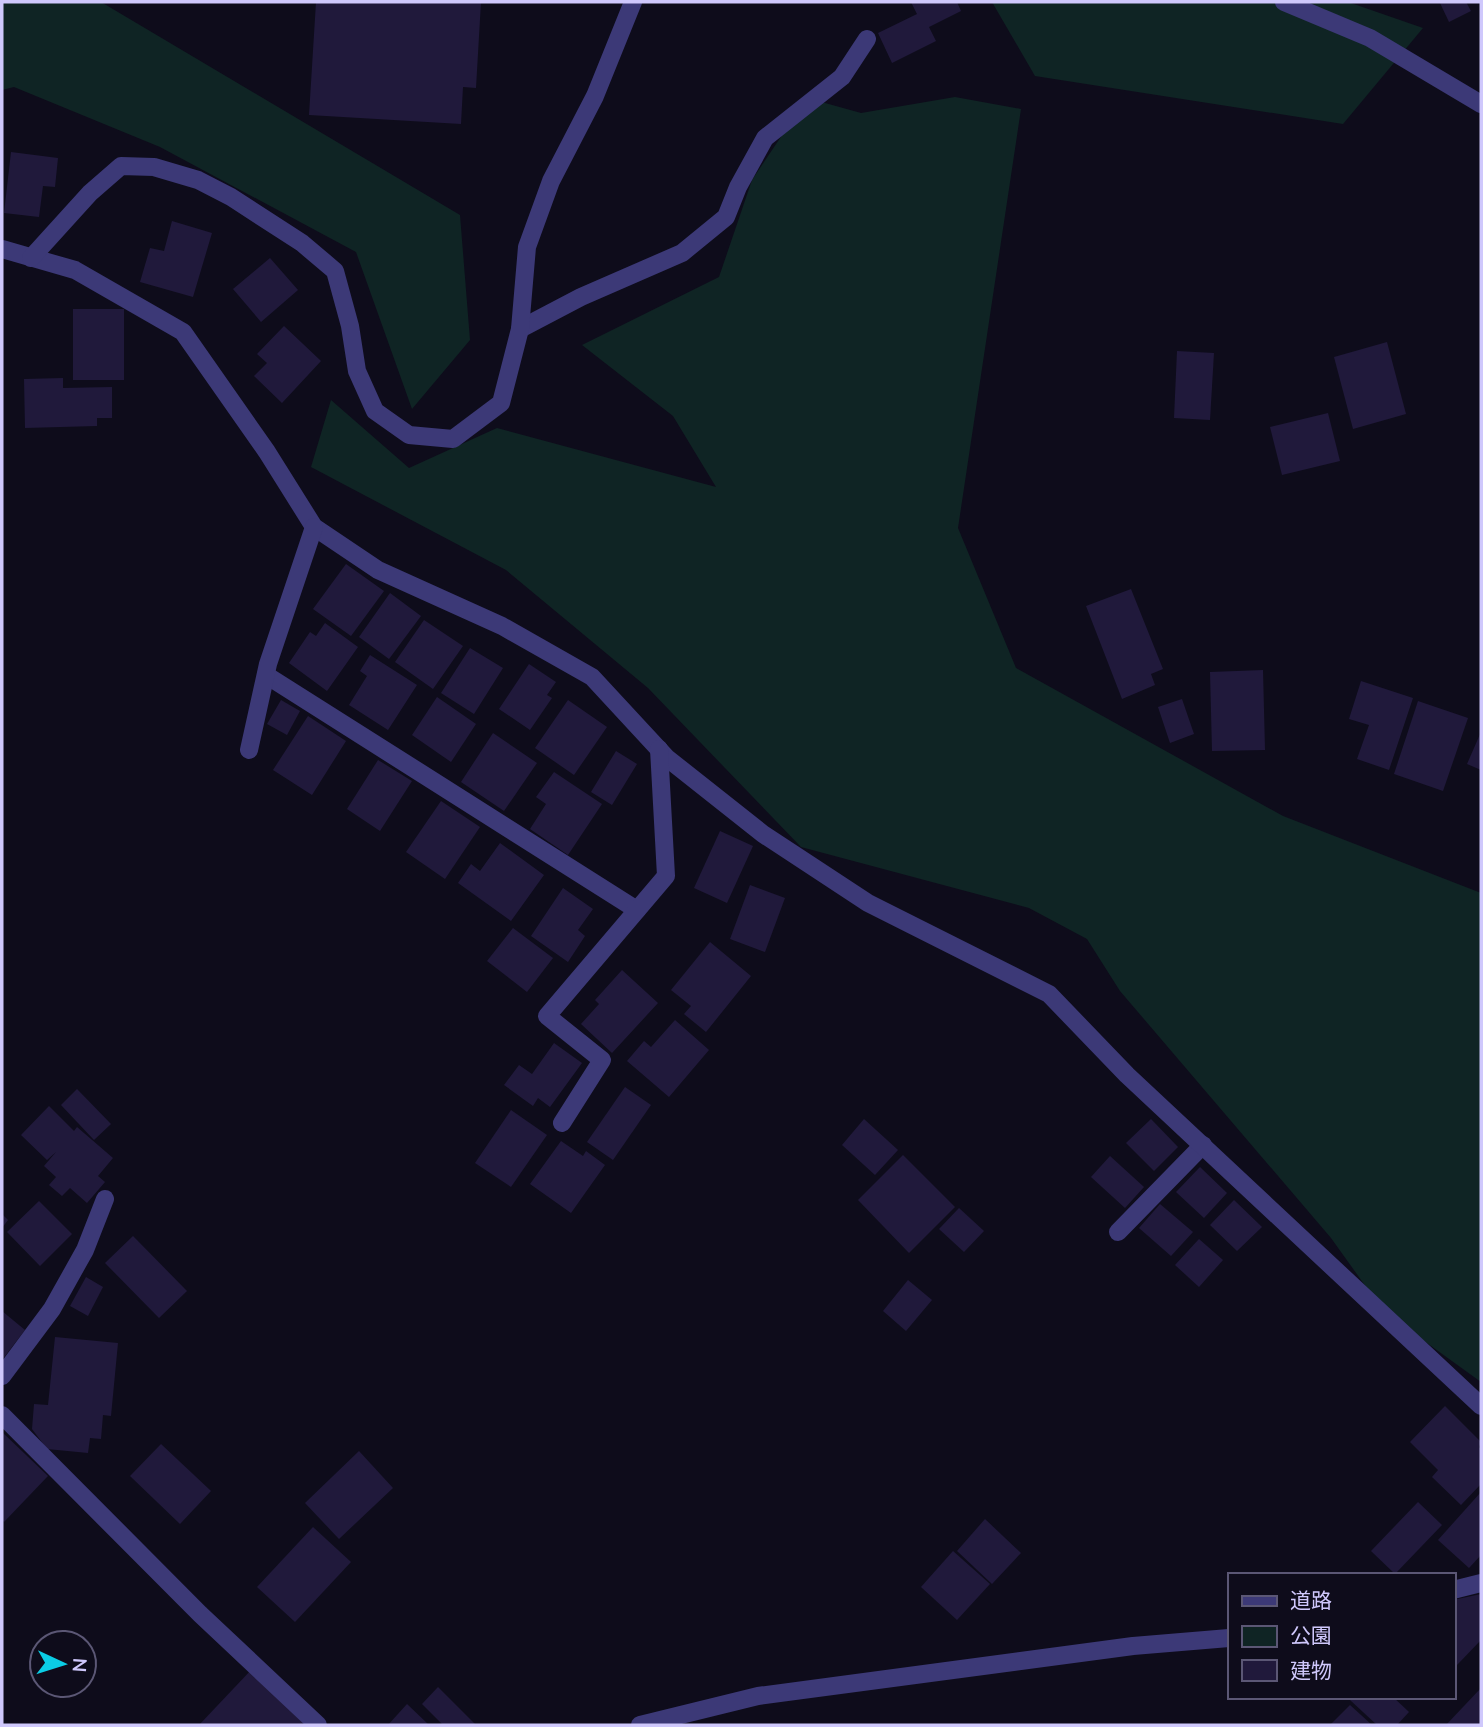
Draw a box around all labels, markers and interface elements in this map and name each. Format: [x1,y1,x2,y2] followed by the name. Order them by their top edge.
[1228,1573,1455,1699] legend
[1290,1587,1332,1613] text: 道路
[1290,1622,1332,1648] text: 公園
[28,1629,98,1699] north arrow
[67,1657,92,1673] text: N
[1290,1657,1332,1683] text: 建物

